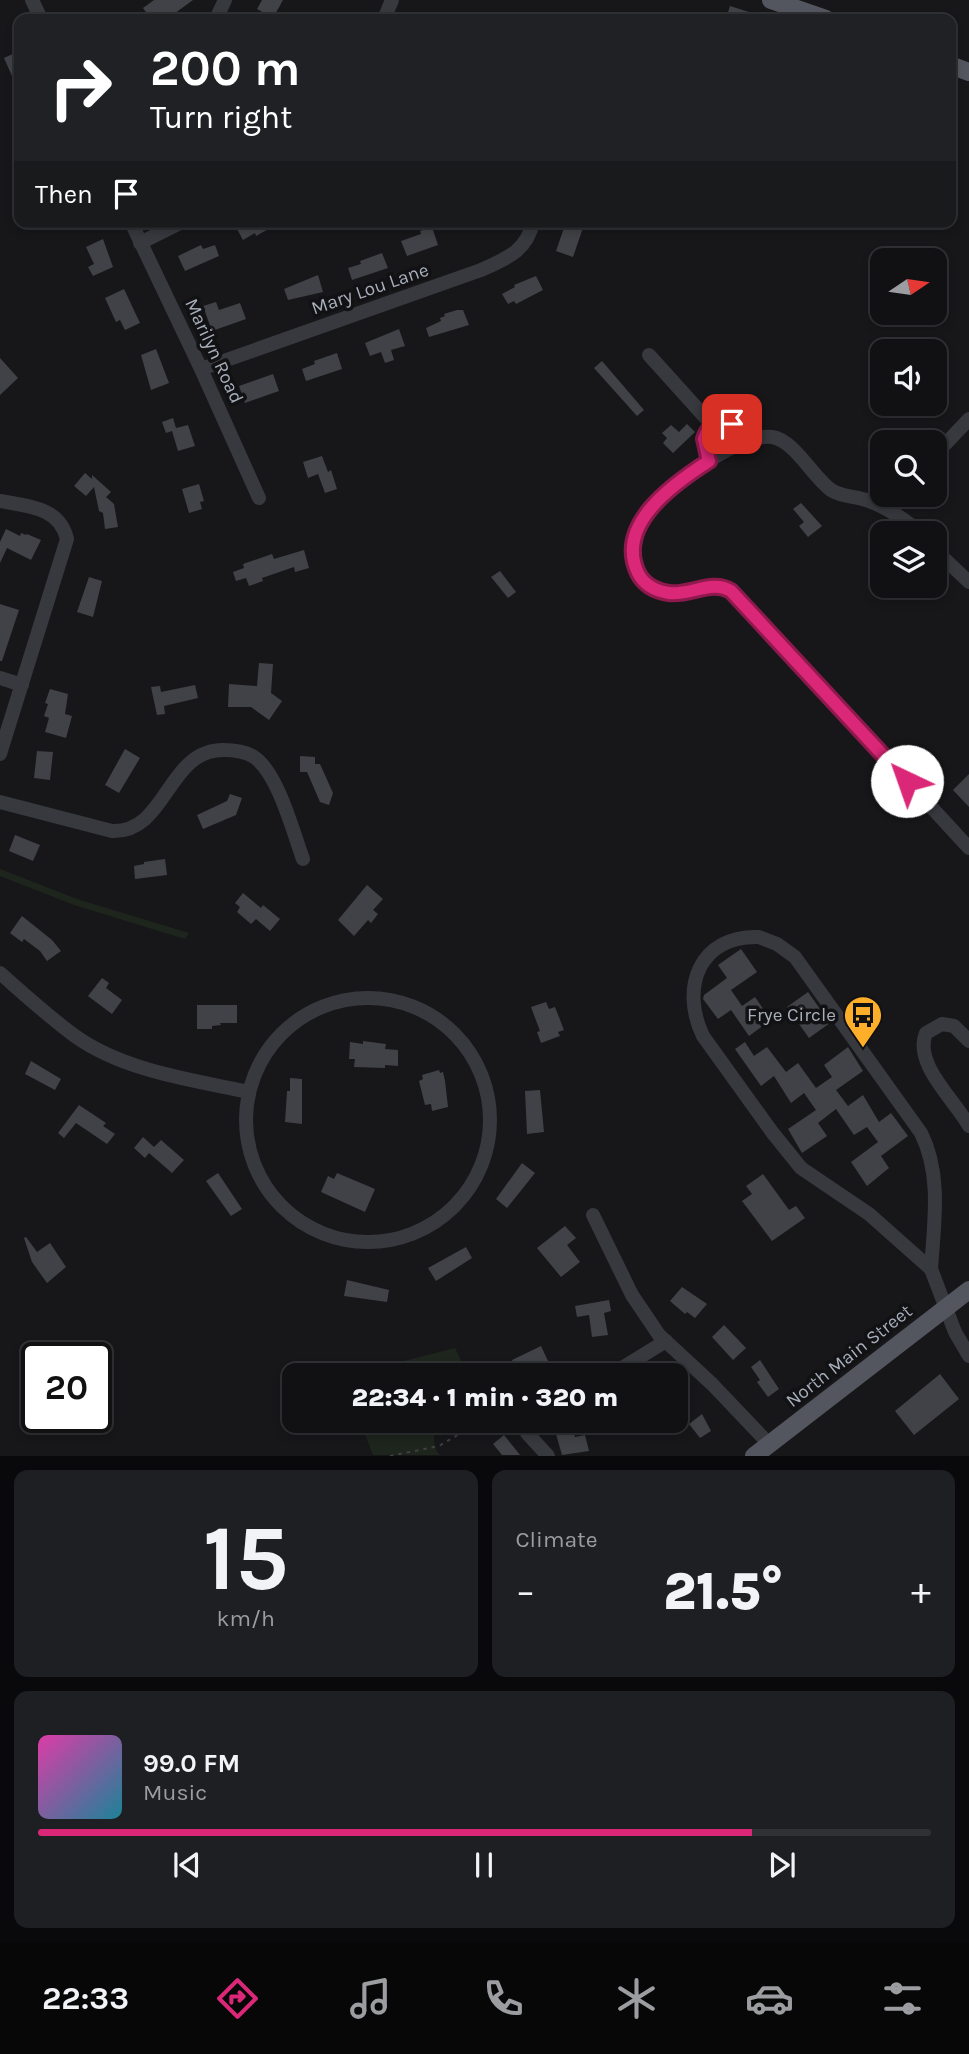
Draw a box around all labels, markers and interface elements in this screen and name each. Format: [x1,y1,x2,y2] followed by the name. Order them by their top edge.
[150,40,301,97] text: 200 m
[35,42,126,133] icon: right
[150,99,292,136] text: Turn right
[107,175,145,213] icon: arrive
[35,179,93,210] text: Then
[870,248,947,326] north arrow
[870,248,947,598] map controls
[308,259,432,319] street label: Mary Lou Lane
[180,295,248,407] street label: Marilyn Road
[870,339,947,416] button: sound
[702,394,762,454] pin
[713,405,751,443] icon: arrive
[870,430,947,507] button: search
[870,521,947,598] button: layers
[870,744,944,818] position arrow
[842,994,884,1049] bus stop icon: Frye Circle
[747,1004,836,1026] place label: Frye Circle
[782,1300,916,1412] street label: North Main Street
[21,1342,112,1433] speed limit sign: 20
[352,1382,618,1413] text: 22:34 · 1 min · 320 m
[203,1506,288,1612] text: 15
[516,1526,598,1553] text: Climate
[663,1561,783,1622] text: 21.5°
[516,1569,535,1614] text: −
[911,1569,931,1614] text: +
[217,1605,275,1632] text: km/h
[143,1748,240,1779] text: 99.0 FM
[143,1779,207,1806] text: Music
[168,1846,206,1884] icon: previous
[465,1846,503,1884] icon: pause
[763,1846,801,1884] icon: next
[213,1974,262,2023] icon: directions
[346,1974,395,2023] icon: music
[479,1974,528,2023] icon: phone
[612,1974,661,2023] icon: climate
[745,1974,794,2023] icon: car
[878,1974,927,2023] icon: filters
[42,1980,129,2017] text: 22:33

